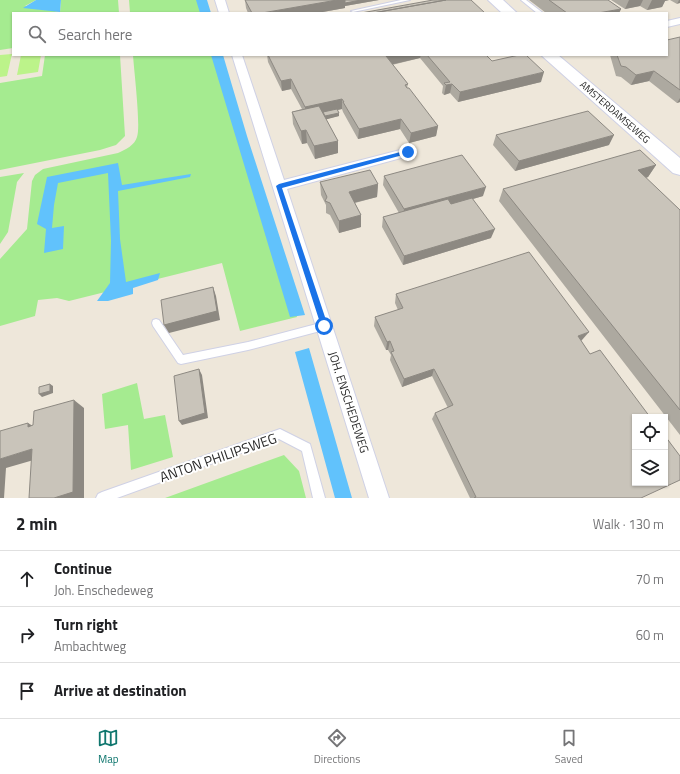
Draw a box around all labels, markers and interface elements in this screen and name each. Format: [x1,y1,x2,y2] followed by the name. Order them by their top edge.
[12,12,668,56] search box
[26,23,48,45] icon: search
[58,23,132,46] text: Search here
[577,77,653,147] street label: AMSTERDAMSEWEG
[399,143,417,161] route end
[315,317,333,335] route start
[324,349,374,455] street label: JOH. ENSCHEDEWEG
[632,414,668,486] map controls
[632,414,668,450] button: locate
[157,427,279,487] street label: ANTON PHILIPSWEG
[632,450,668,486] button: layers
[16,511,57,537] text: 2 min
[593,514,664,534] text: Walk · 130 m
[54,557,112,580] text: Continue
[16,568,38,590] icon: ahead
[636,569,664,589] text: 70 m
[54,580,153,600] text: Joh. Enschedeweg
[54,613,118,636] text: Turn right
[16,624,38,646] icon: right
[636,625,664,645] text: 60 m
[54,636,126,656] text: Ambachtweg
[54,679,187,702] text: Arrive at destination
[16,680,38,702] icon: arrive
[97,727,119,767] tab: Map
[314,727,360,767] tab: Directions
[555,727,583,767] tab: Saved

